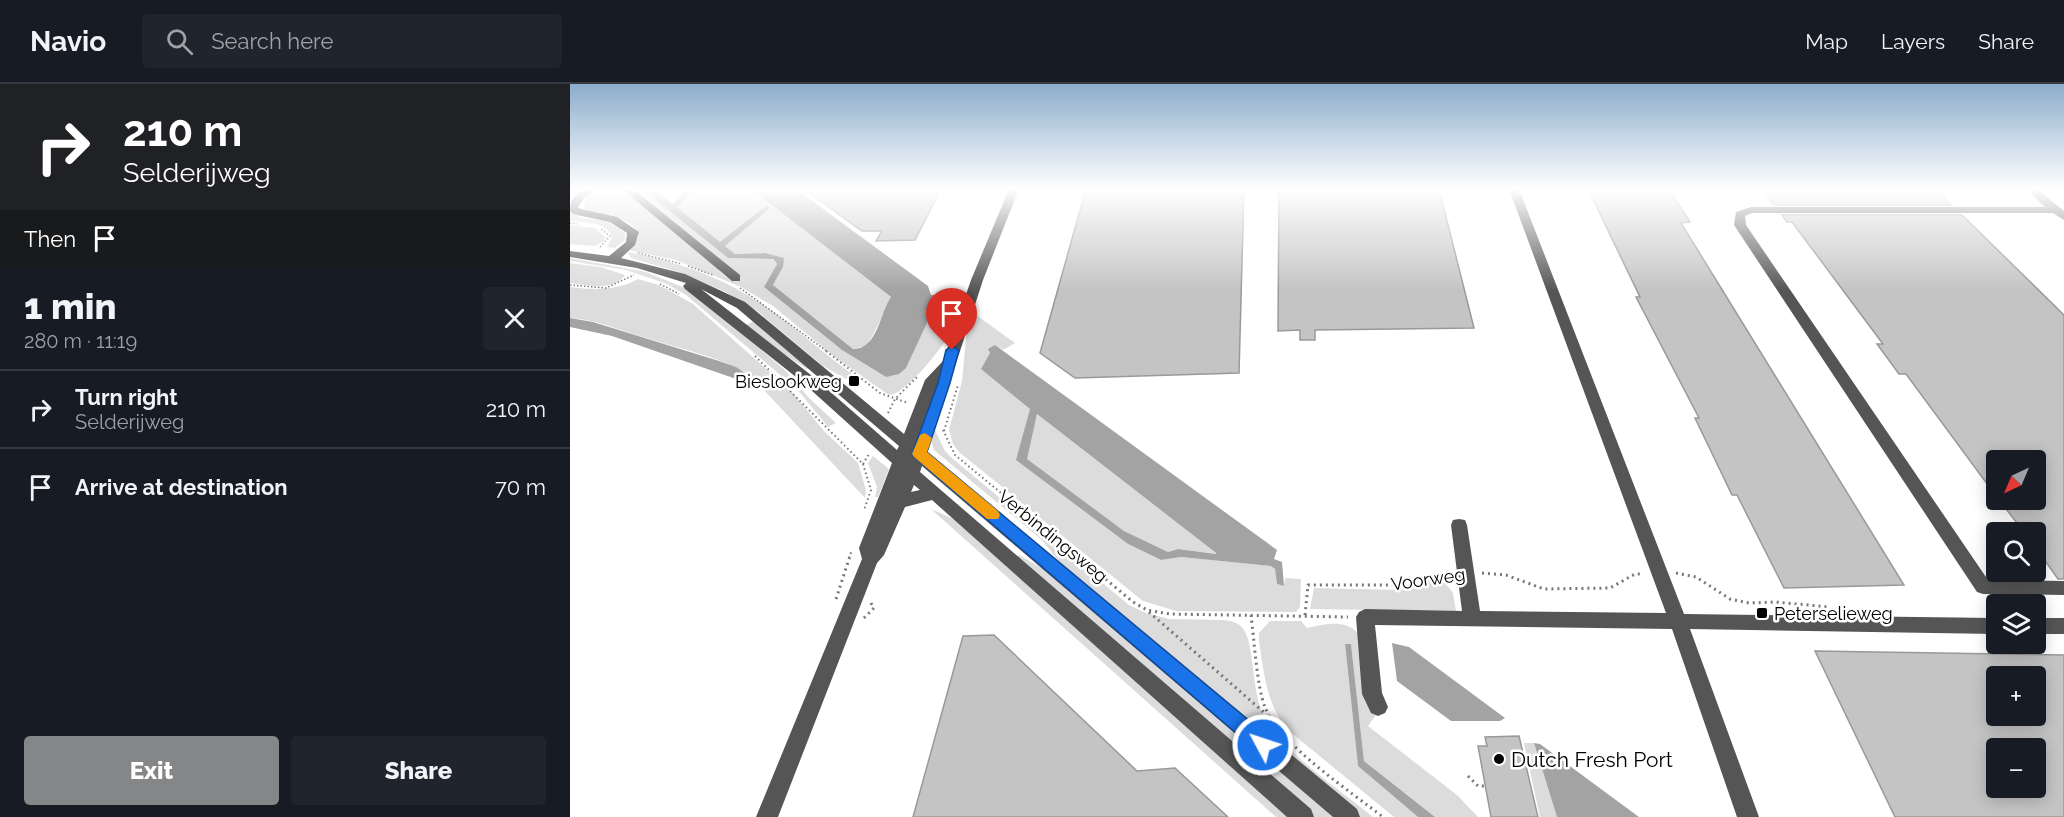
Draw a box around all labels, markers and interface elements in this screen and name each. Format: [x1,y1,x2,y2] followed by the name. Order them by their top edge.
[142,14,562,68] search box
[30,25,106,58] text: Navio
[163,25,196,58] icon: search
[211,28,333,54] text: Search here
[1805,29,1848,54] text: Map
[1881,29,1945,54] text: Layers
[1978,29,2034,54] text: Share
[123,107,242,156] text: 210 m
[24,108,102,186] icon: right
[123,157,271,188] text: Selderijweg
[88,222,121,255] icon: arrive
[24,226,76,252] text: Then
[24,285,116,327] text: 1 min
[483,287,546,350] button: close
[926,288,977,350] pin
[935,297,968,330] icon: arrive
[24,329,137,353] text: 280 m · 11:19
[735,371,842,392] place label: Bieslookweg
[847,374,861,388] marker: Bieslookweg
[75,384,178,410] text: Turn right
[24,393,57,426] icon: right
[486,396,546,422] text: 210 m
[75,410,184,434] text: Selderijweg
[1986,450,2046,510] north arrow
[1986,450,2046,798] map controls
[24,471,57,504] icon: arrive
[75,474,288,500] text: Arrive at destination
[495,474,546,500] text: 70 m
[994,485,1112,587] street label: Verbindingsweg
[1986,522,2046,582] button: search
[1390,563,1466,595] street label: Voorweg
[1986,594,2046,654] button: layers
[1774,603,1893,624] place label: Peterselieweg
[1755,606,1769,620] marker: Peterselieweg
[1986,666,2046,726] button: +
[1231,713,1295,777] position arrow
[24,736,279,805] button: Exit
[291,736,546,805] button: Share
[1986,738,2046,798] button: −
[1511,747,1673,772] place label: Dutch Fresh Port
[1492,752,1506,766] marker: Dutch Fresh Port

